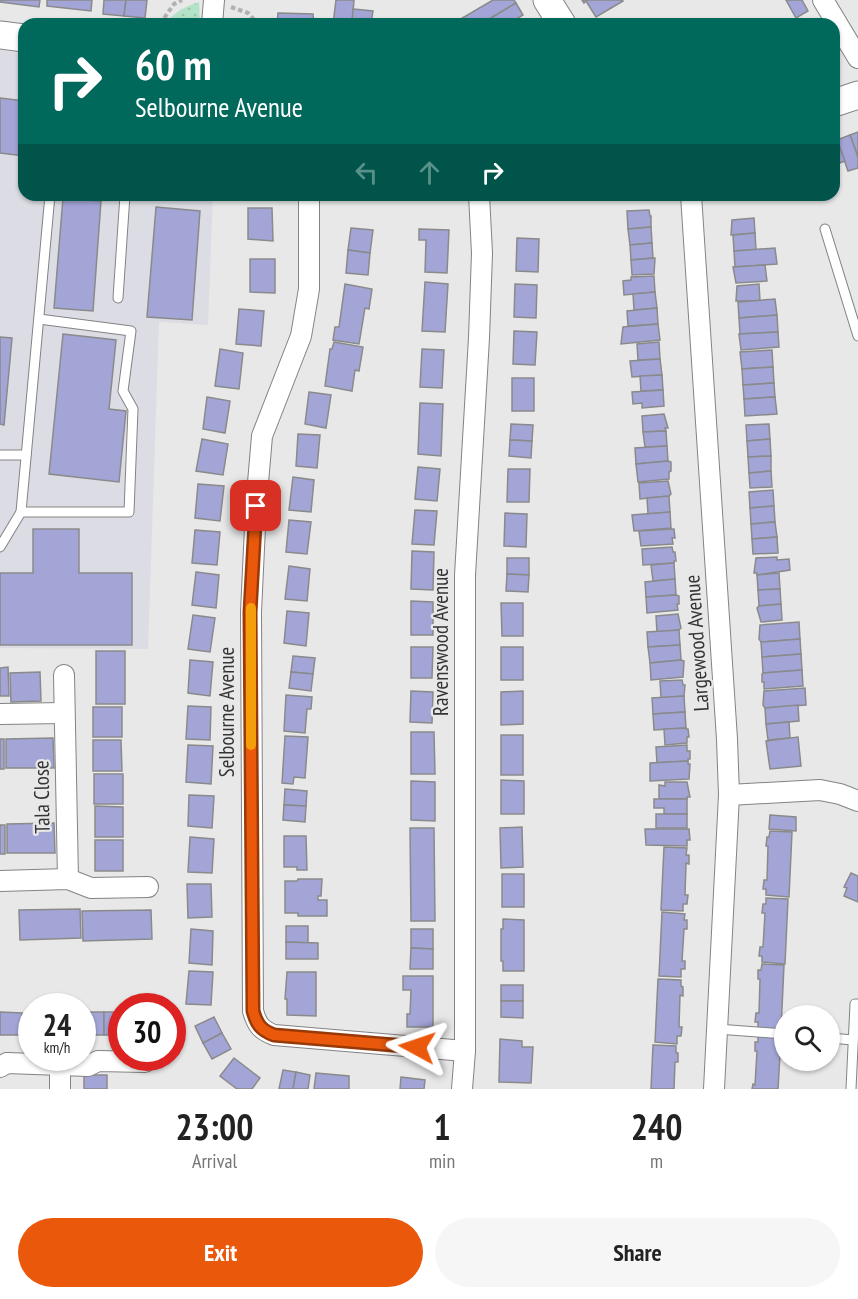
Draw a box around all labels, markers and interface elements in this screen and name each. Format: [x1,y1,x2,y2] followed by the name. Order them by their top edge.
[135,37,212,92] text: 60 m
[36,42,114,120] icon: right
[135,90,303,124] text: Selbourne Avenue
[350,156,383,189] icon: left
[413,156,446,189] icon: ahead
[476,156,509,189] icon: right
[230,480,281,531] pin
[239,489,272,522] icon: arrive
[427,568,454,716] street label: Ravenswood Avenue
[678,574,715,712] street label: Largewood Avenue
[213,647,240,777] street label: Selbourne Avenue
[27,760,56,834] street label: Tala Close
[108,993,186,1071] speed limit sign: 30
[43,1005,71,1044] text: 24
[774,1005,840,1071] map controls
[774,1005,840,1071] button: search
[385,1015,449,1079] position arrow
[44,1038,70,1057] text: km/h
[176,1103,253,1150] text: 23:00
[433,1103,451,1150] text: 1
[631,1103,682,1150] text: 240
[192,1148,237,1174] text: Arrival
[429,1148,455,1174] text: min
[650,1148,663,1174] text: m
[18,1218,423,1287] button: Exit
[435,1218,840,1287] button: Share

